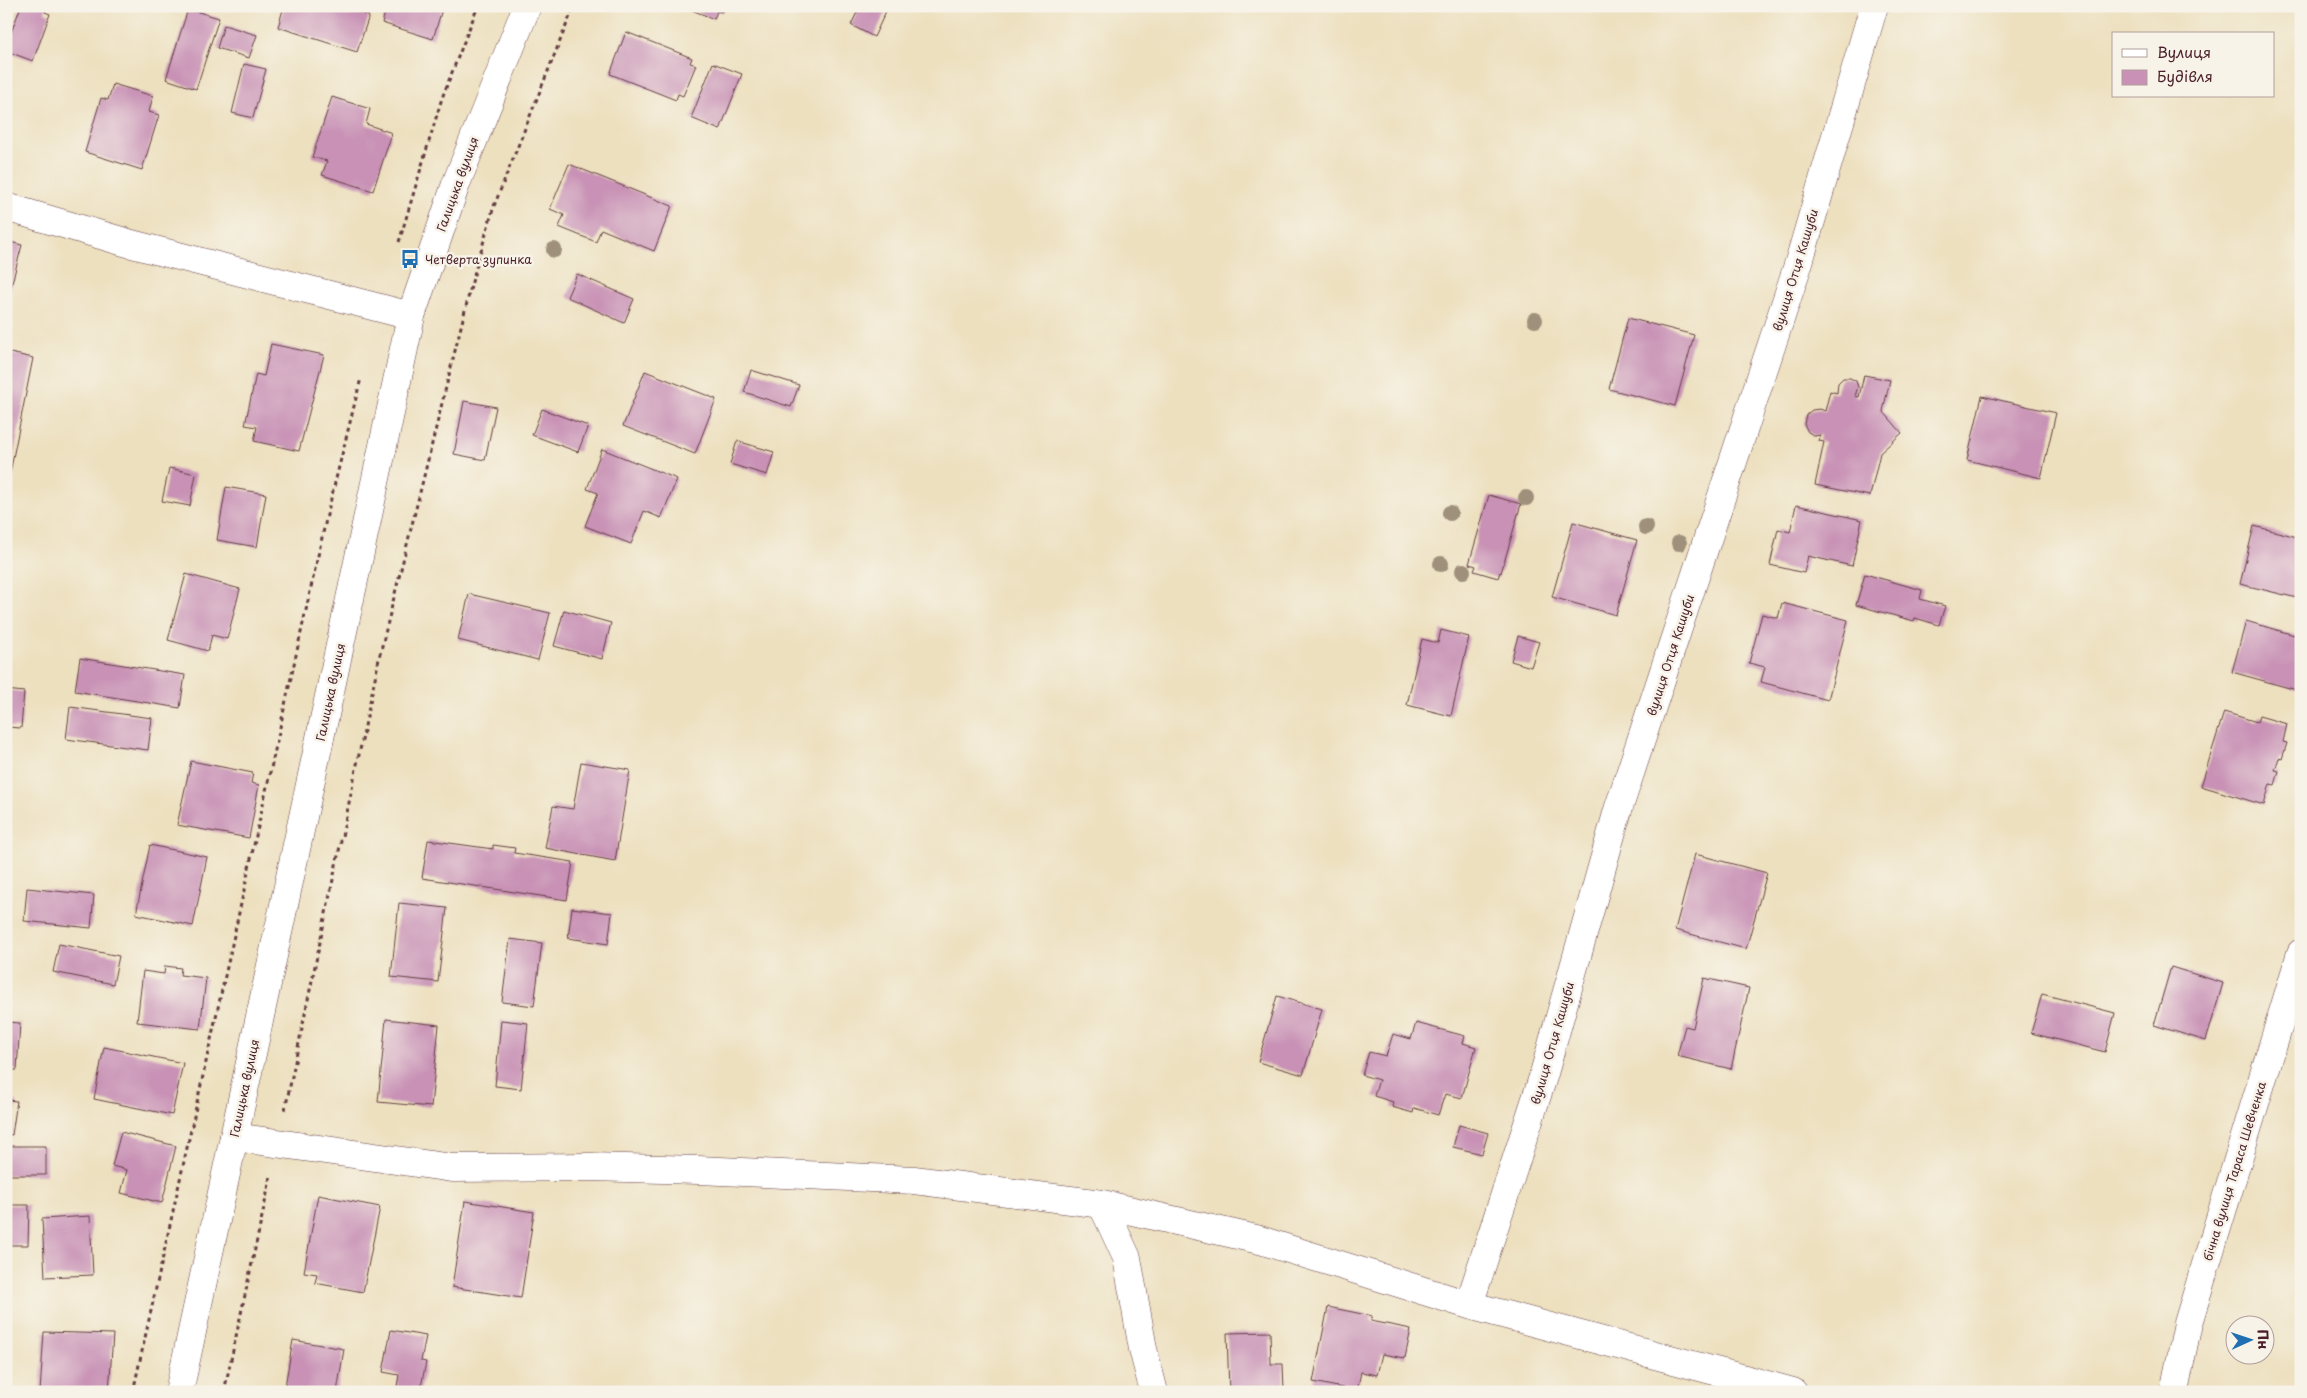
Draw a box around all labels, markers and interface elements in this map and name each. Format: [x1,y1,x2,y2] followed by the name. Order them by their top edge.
[2112,32,2274,98] legend
[2157,40,2211,63] text: Вулиця
[2157,64,2213,87] text: Будівля
[431,134,483,234] street label: Галицька вулиця
[1768,207,1822,333] street label: вулиця Отця Кашуби
[399,248,421,270] bus stop icon: Четверта зупинка
[425,250,532,268] place label: Четверта зупинка
[1642,592,1698,718] street label: вулиця Отця Кашуби
[311,641,349,743] street label: Галицька вулиця
[1526,980,1578,1106] street label: вулиця Отця Кашуби
[225,1037,263,1139] street label: Галицька вулиця
[2198,1078,2270,1263] street label: бічна вулиця Тараса Шевченка
[2224,1316,2274,1366] north arrow
[2252,1329,2274,1350] text: Пн

